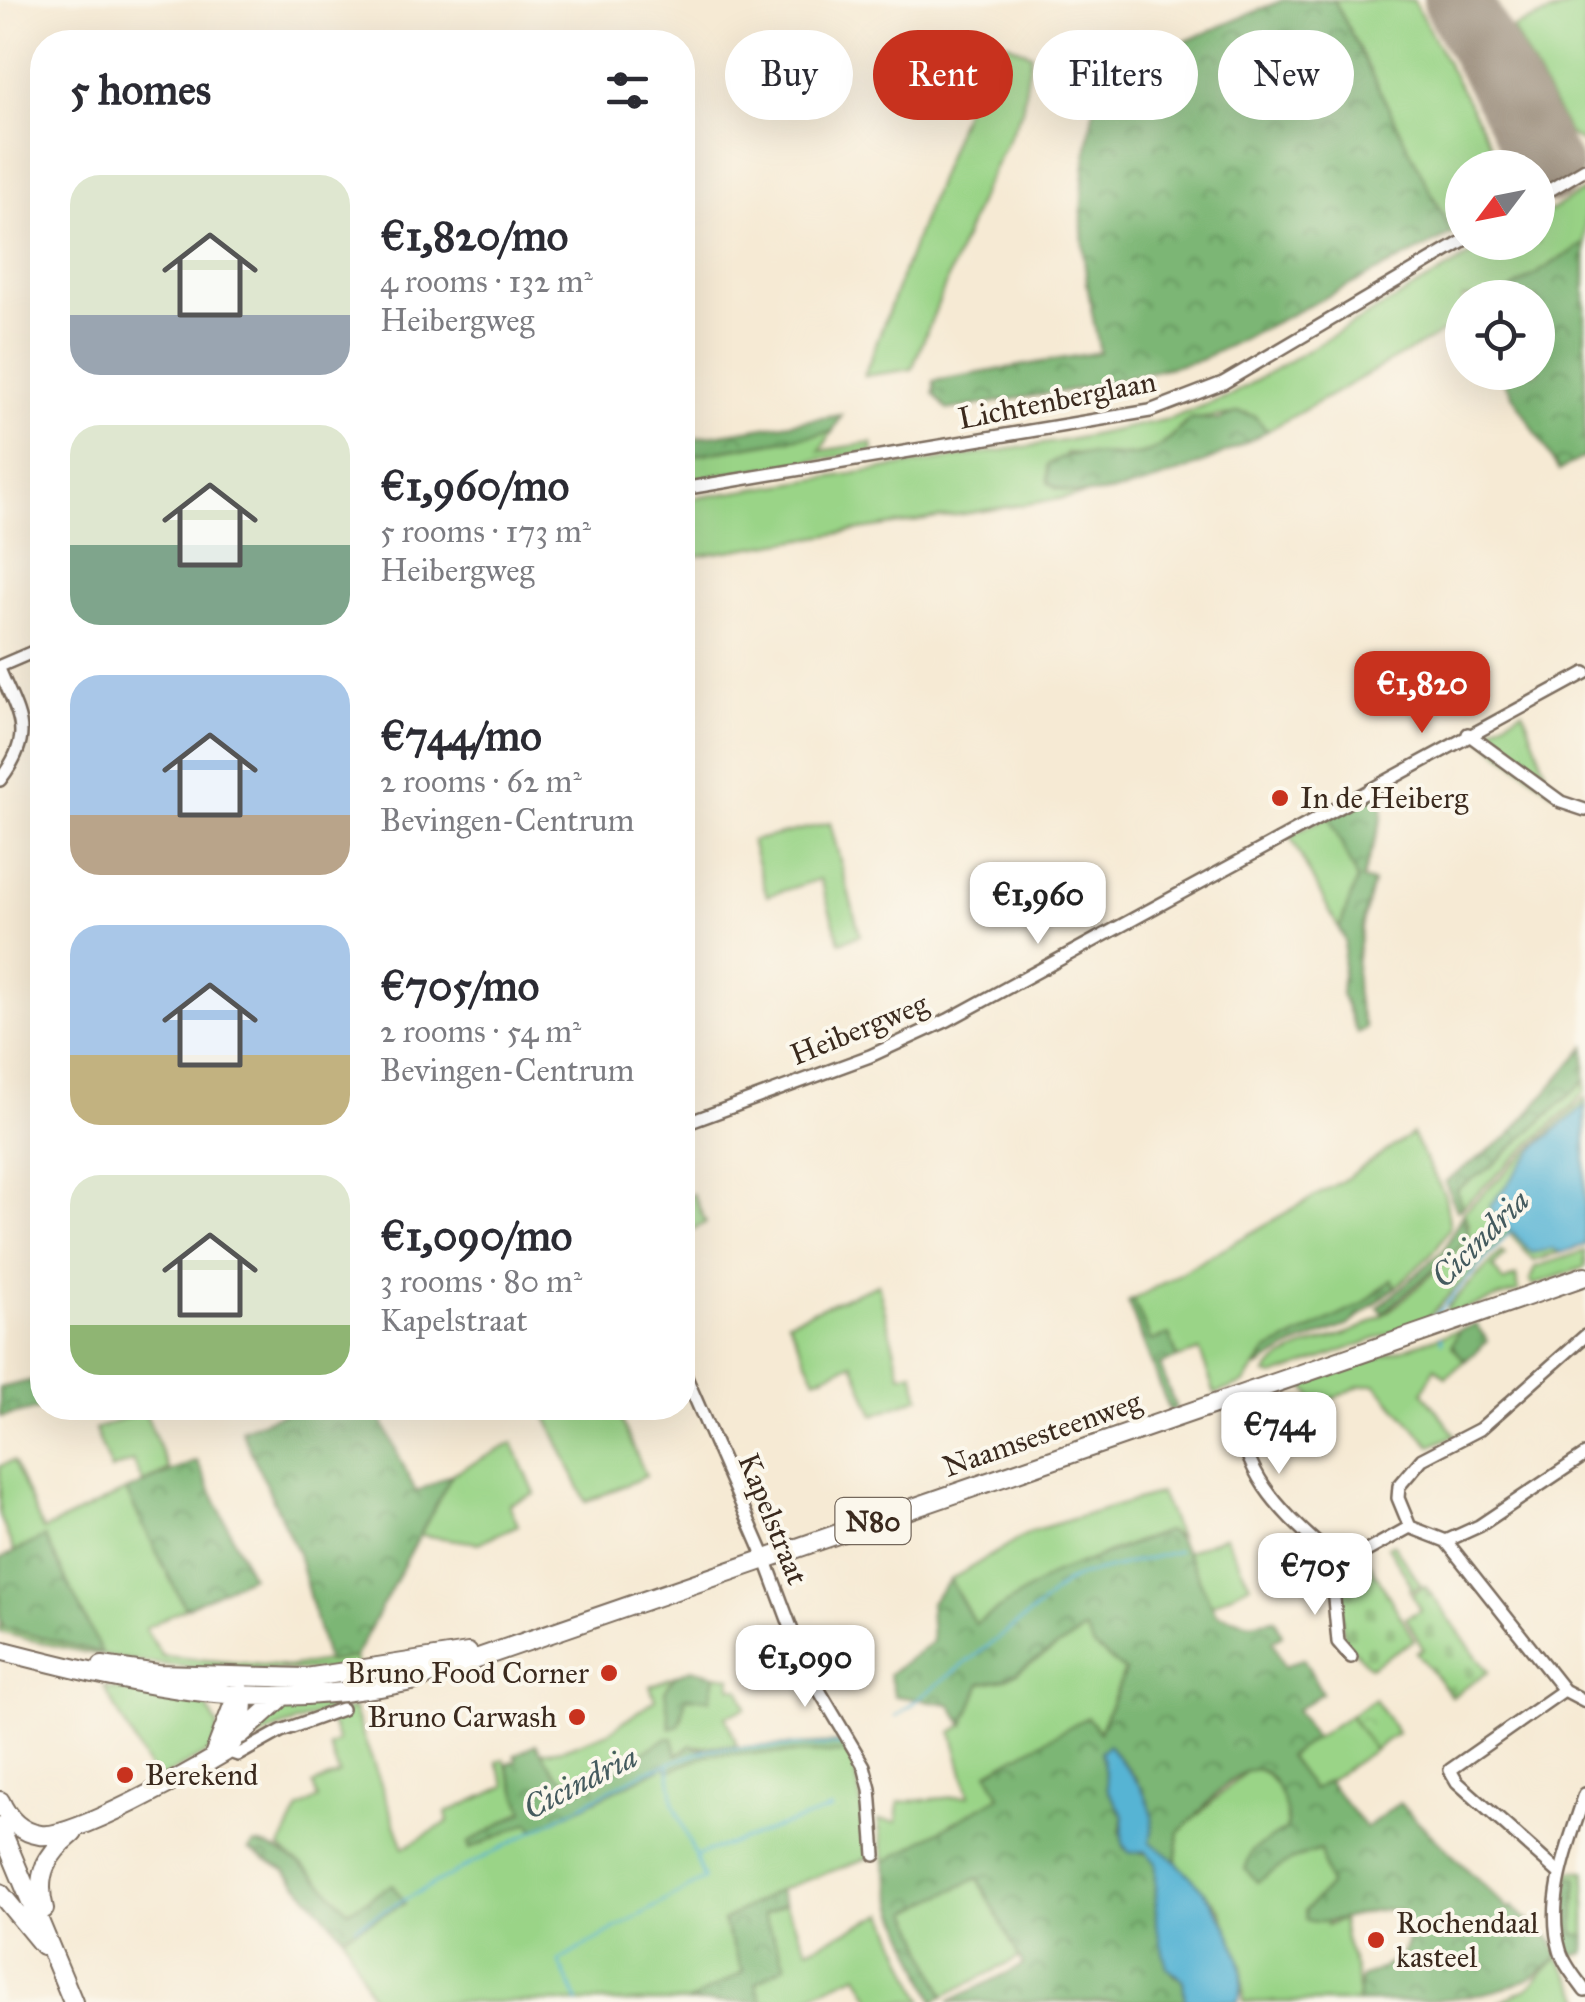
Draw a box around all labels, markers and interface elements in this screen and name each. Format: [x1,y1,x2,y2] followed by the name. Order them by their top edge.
[725,30,853,120] chip: Buy
[873,30,1013,120] chip: Rent
[1033,30,1198,120] chip: Filters
[1218,30,1354,120] chip: New
[600,63,655,118] icon: filters
[70,64,211,116] text: 5 homes
[1445,150,1555,260] north arrow
[1445,150,1555,390] map controls
[380,210,568,262] text: €1,820/mo
[150,215,270,335] icon: home
[380,262,593,301] text: 4 rooms · 132 m²
[1445,280,1555,390] button: locate
[380,301,534,340] text: Heibergweg
[955,363,1159,437] street label: Lichtenberglaan
[380,460,569,512] text: €1,960/mo
[150,465,270,585] icon: home
[380,512,591,551] text: 5 rooms · 173 m²
[380,551,534,590] text: Heibergweg
[1341,651,1503,736] pin: €1,820
[1376,664,1468,703] text: €1,820
[380,710,542,762] text: €744/mo
[150,715,270,835] icon: home
[380,762,582,801] text: 2 rooms · 62 m²
[1300,780,1469,816] place label: In de Heiberg
[1269,787,1291,809] marker: In de Heiberg
[380,801,634,840] text: Bevingen-Centrum
[957,862,1119,947] pin: €1,960
[992,875,1084,914] text: €1,960
[380,960,539,1012] text: €705/mo
[150,965,270,1085] icon: home
[785,985,934,1073] street label: Heibergweg
[380,1012,581,1051] text: 2 rooms · 54 m²
[380,1051,634,1090] text: Bevingen-Centrum
[1423,1181,1538,1296] water label: Cicindria
[380,1210,572,1262] text: €1,090/mo
[150,1215,270,1335] icon: home
[380,1262,582,1301] text: 3 rooms · 80 m²
[380,1301,528,1340] text: Kapelstraat
[938,1383,1147,1485] street label: Naamsesteenweg
[1220,1392,1338,1477] pin: €744
[1243,1405,1315,1444] text: €744
[730,1448,816,1590] street label: Kapelstraat
[836,1498,910,1544] road number: N80
[1256,1533,1374,1618] pin: €705
[1280,1546,1350,1585] text: €705
[724,1625,886,1710] pin: €1,090
[758,1638,852,1677] text: €1,090
[346,1655,590,1691] place label: Bruno Food Corner
[598,1662,620,1684] marker: Bruno Food Corner
[367,1699,557,1735] place label: Bruno Carwash
[566,1706,588,1728] marker: Bruno Carwash
[517,1737,644,1828] water label: Cicindria
[145,1757,258,1793] place label: Berekend
[114,1764,136,1786] marker: Berekend
[1396,1905,1540,1975] place label: Rochendaal kasteel
[1365,1929,1387,1951] marker: Rochendaal kasteel

